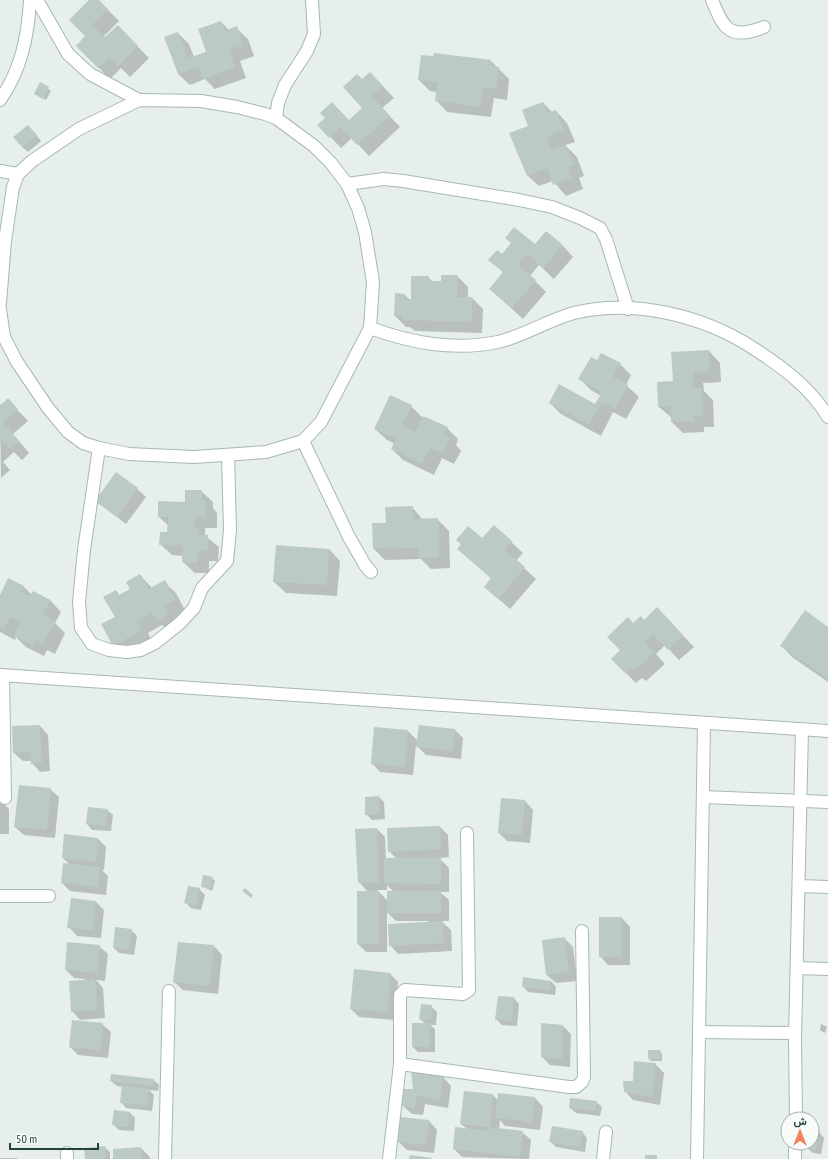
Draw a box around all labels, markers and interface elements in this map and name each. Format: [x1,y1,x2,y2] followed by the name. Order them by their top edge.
[780,1111,820,1151] north arrow
[793,1114,807,1128] text: ش
[10,1125,98,1151] scale bar
[16,1131,37,1146] text: 50 m

